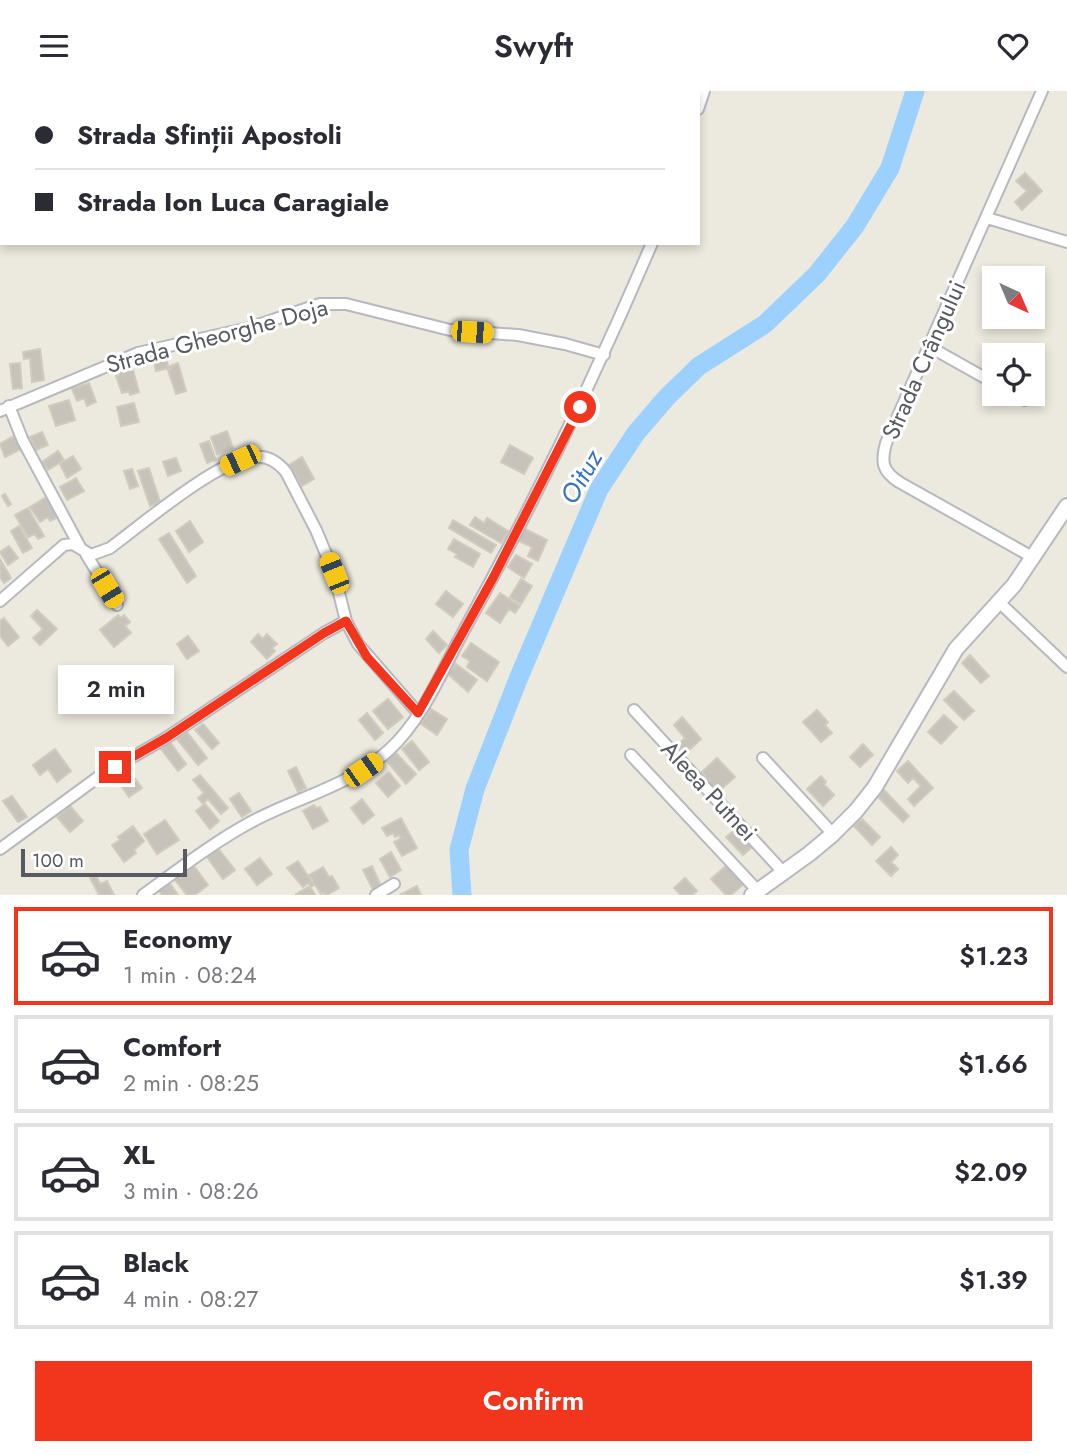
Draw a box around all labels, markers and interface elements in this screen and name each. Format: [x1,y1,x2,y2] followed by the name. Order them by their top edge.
[494,23,573,69] text: Swyft
[35,27,73,65] icon: menu
[994,27,1032,65] icon: heart
[77,116,342,154] text: Strada Sfinții Apostoli
[77,183,389,221] text: Strada Ion Luca Caragiale
[982,266,1045,329] north arrow
[982,266,1045,406] map controls
[873,275,974,445] street label: Strada Crângului
[102,289,332,382] street label: Strada Gheorghe Doja
[451,320,494,344] car
[982,343,1045,406] button: locate
[564,391,596,423] route start
[550,441,612,511] water label: Oituz
[217,442,264,478] car
[317,550,352,596] car
[88,565,127,611] car
[57,665,173,715] callout: 2 min
[86,672,146,706] text: 2 min
[653,732,765,849] street label: Aleea Putnei
[340,749,387,791] car
[99,751,131,783] route end
[21,846,187,878] scale bar
[32,847,84,874] text: 100 m
[123,920,232,958] text: Economy
[39,925,102,988] icon: car
[959,937,1028,975] text: $1.23
[123,958,257,992] text: 1 min · 08:24
[123,1028,221,1066] text: Comfort
[39,1033,102,1096] icon: car
[958,1045,1028,1083] text: $1.66
[123,1066,259,1100] text: 2 min · 08:25
[123,1136,155,1174] text: XL
[39,1141,102,1204] icon: car
[954,1153,1028,1191] text: $2.09
[123,1174,259,1208] text: 3 min · 08:26
[123,1244,189,1282] text: Black
[39,1249,102,1312] icon: car
[959,1261,1028,1299] text: $1.39
[123,1282,258,1316] text: 4 min · 08:27
[35,1361,1032,1441] button: Confirm

